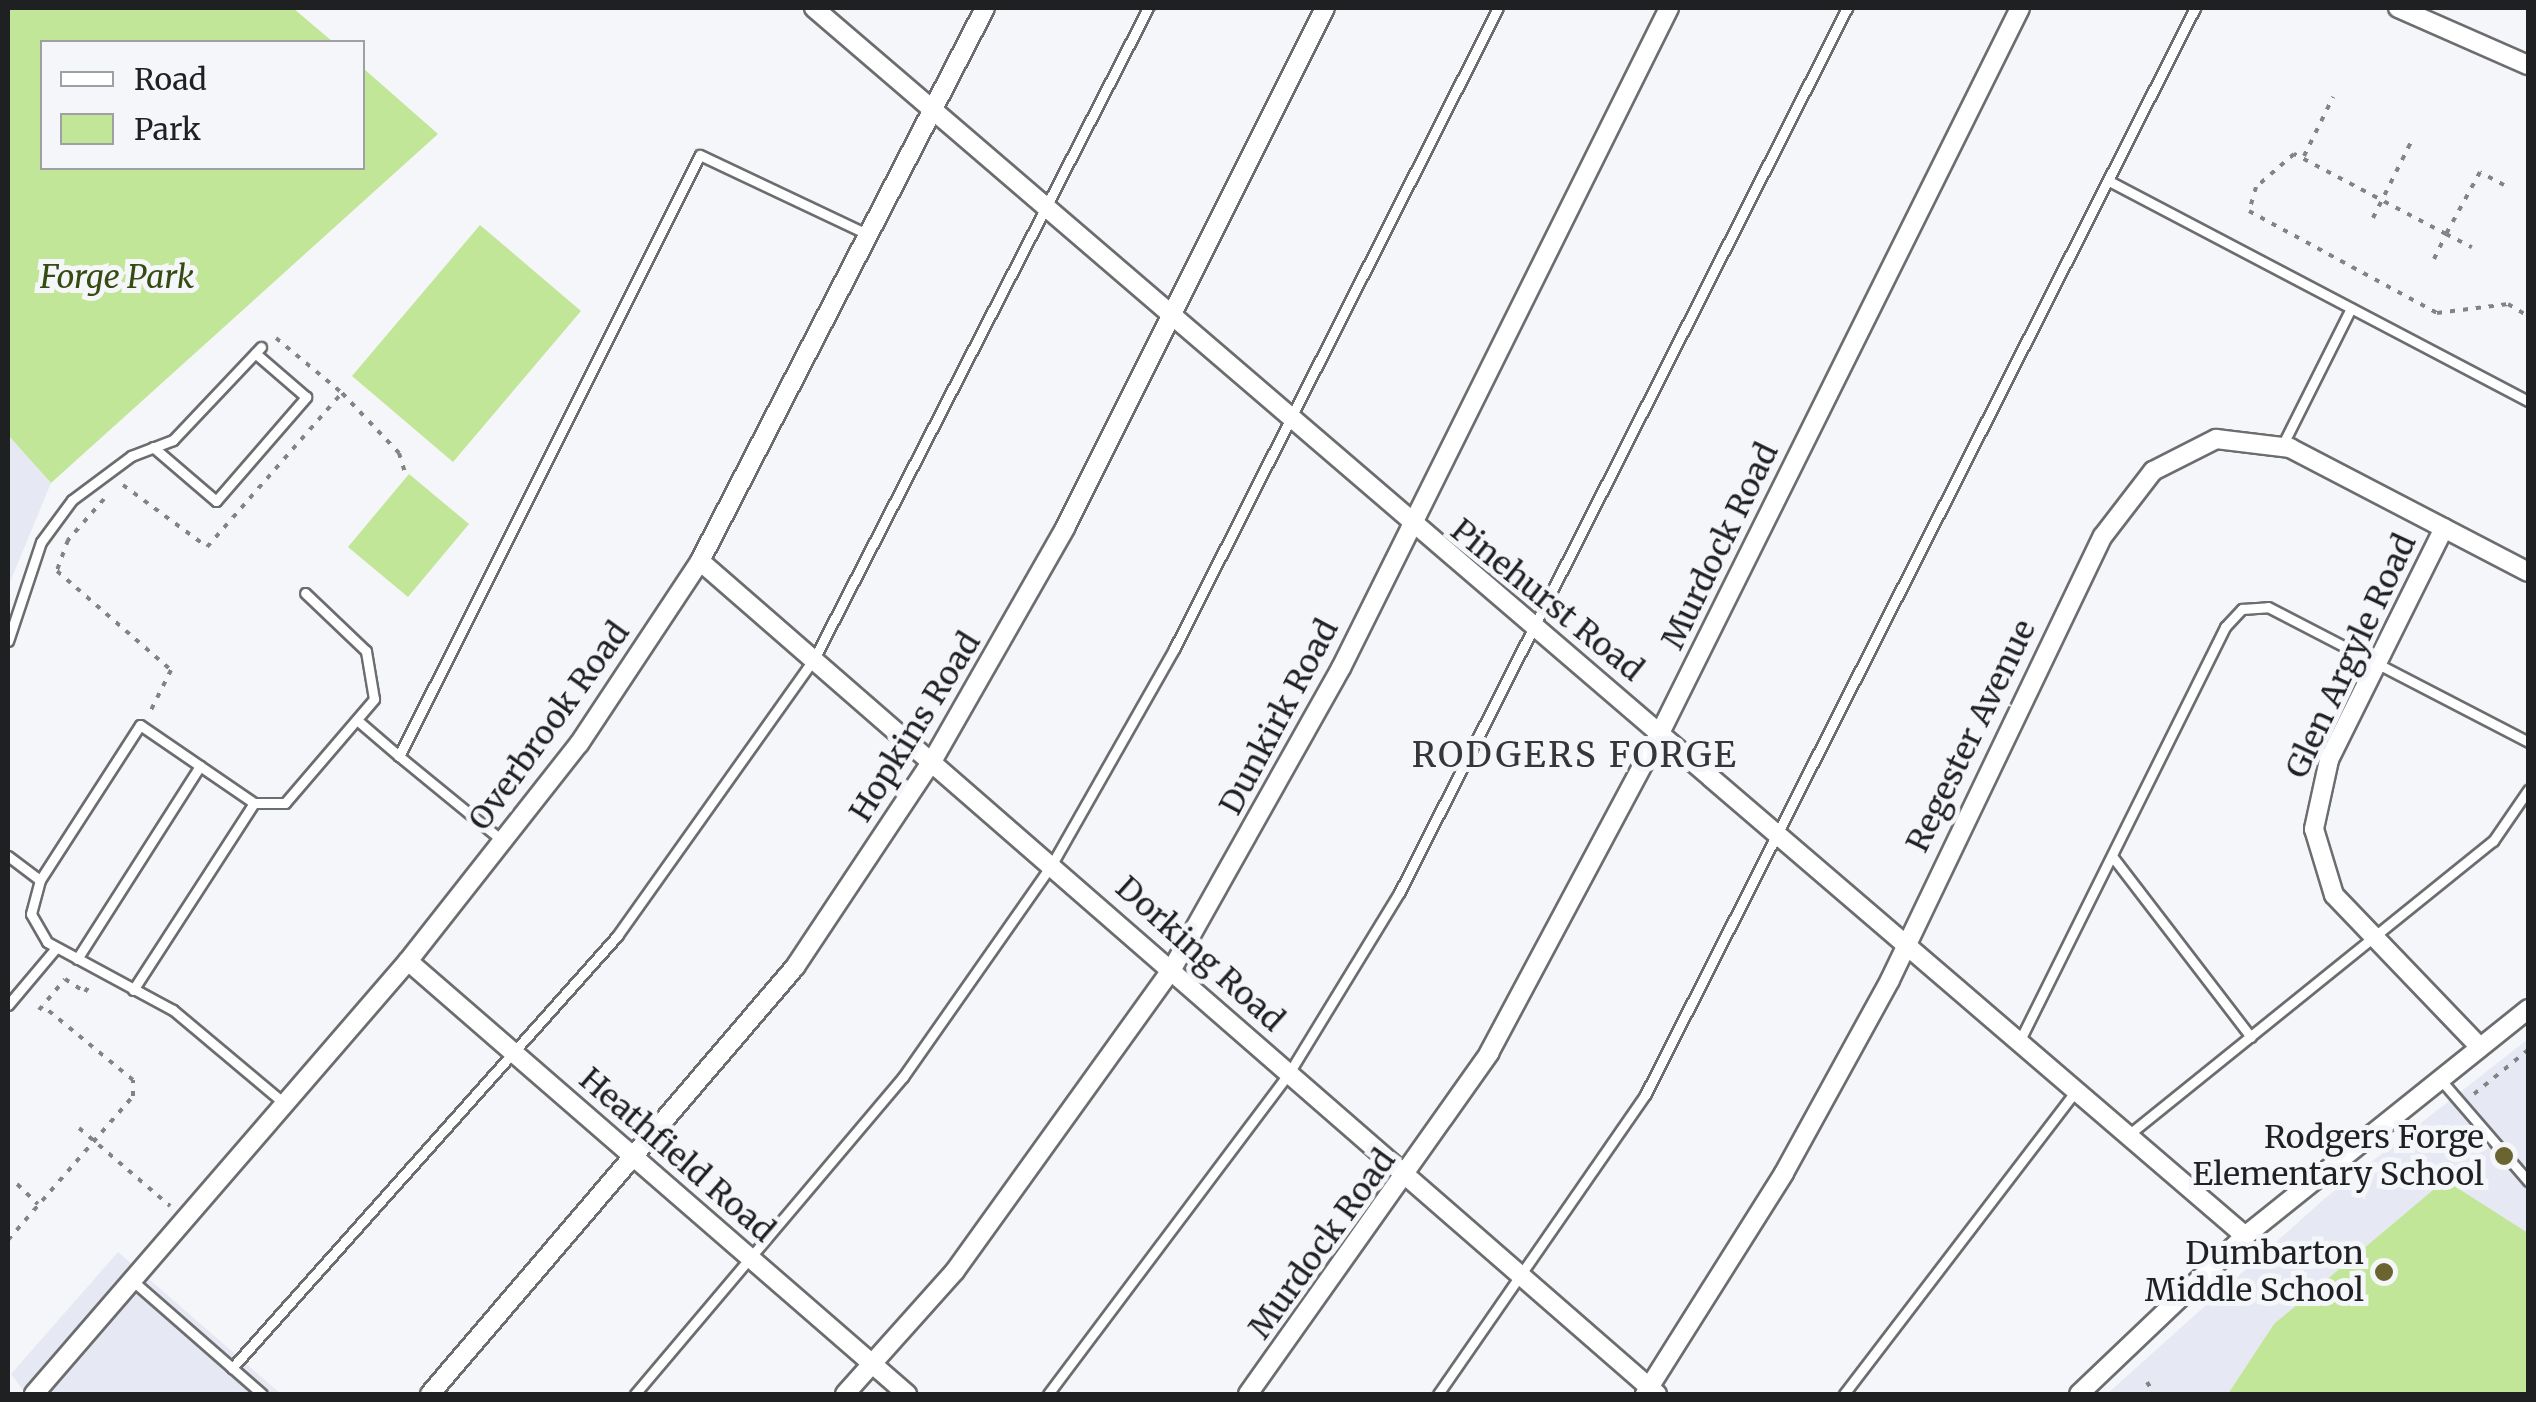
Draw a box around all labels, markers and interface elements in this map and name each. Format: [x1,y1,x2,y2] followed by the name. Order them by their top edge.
[40,40,365,170] legend
[134,60,207,98] text: Road
[134,110,201,148] text: Park
[40,258,194,296] park label: Forge Park
[1654,437,1786,655] street label: Murdock Road
[1443,511,1651,689] street label: Pinehurst Road
[2278,528,2424,784] street label: Glen Argyle Road
[1211,613,1347,821] street label: Dunkirk Road
[461,614,637,838] street label: Overbrook Road
[1898,614,2044,858] street label: Regester Avenue
[841,625,989,829] street label: Hopkins Road
[1412,734,1738,776] district label: RODGERS FORGE
[1108,868,1292,1040] street label: Dorking Road
[572,1060,782,1250] street label: Heathfield Road
[2193,1119,2484,1194] place label: Rodgers Forge Elementary School
[1240,1142,1404,1346] street label: Murdock Road
[2493,1145,2515,1167] marker: Rodgers Forge Elementary School
[2145,1235,2364,1310] place label: Dumbarton Middle School
[2373,1261,2395,1283] marker: Dumbarton Middle School

